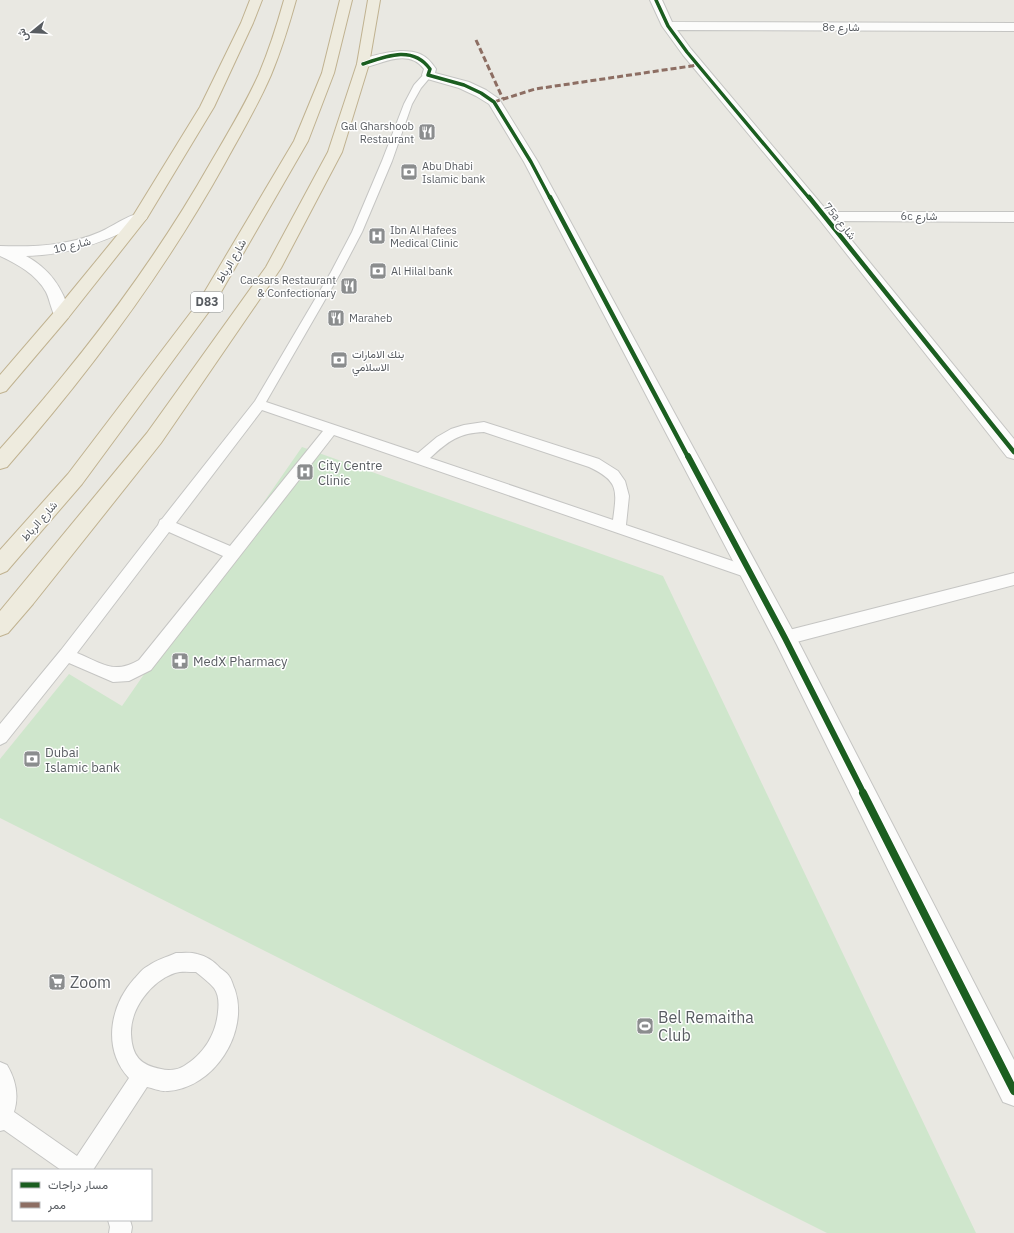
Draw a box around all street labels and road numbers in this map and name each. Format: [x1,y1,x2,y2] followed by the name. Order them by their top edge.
[822,20,860,35] street label: 8e شارع
[820,200,859,243] street label: 75a شارع
[901,209,938,224] street label: 6c شارع
[52,234,93,257] street label: شارع 10
[213,236,250,286] street label: شارع الرباط
[191,292,223,312] road number: D83
[18,498,61,545] street label: شارع الرباط

